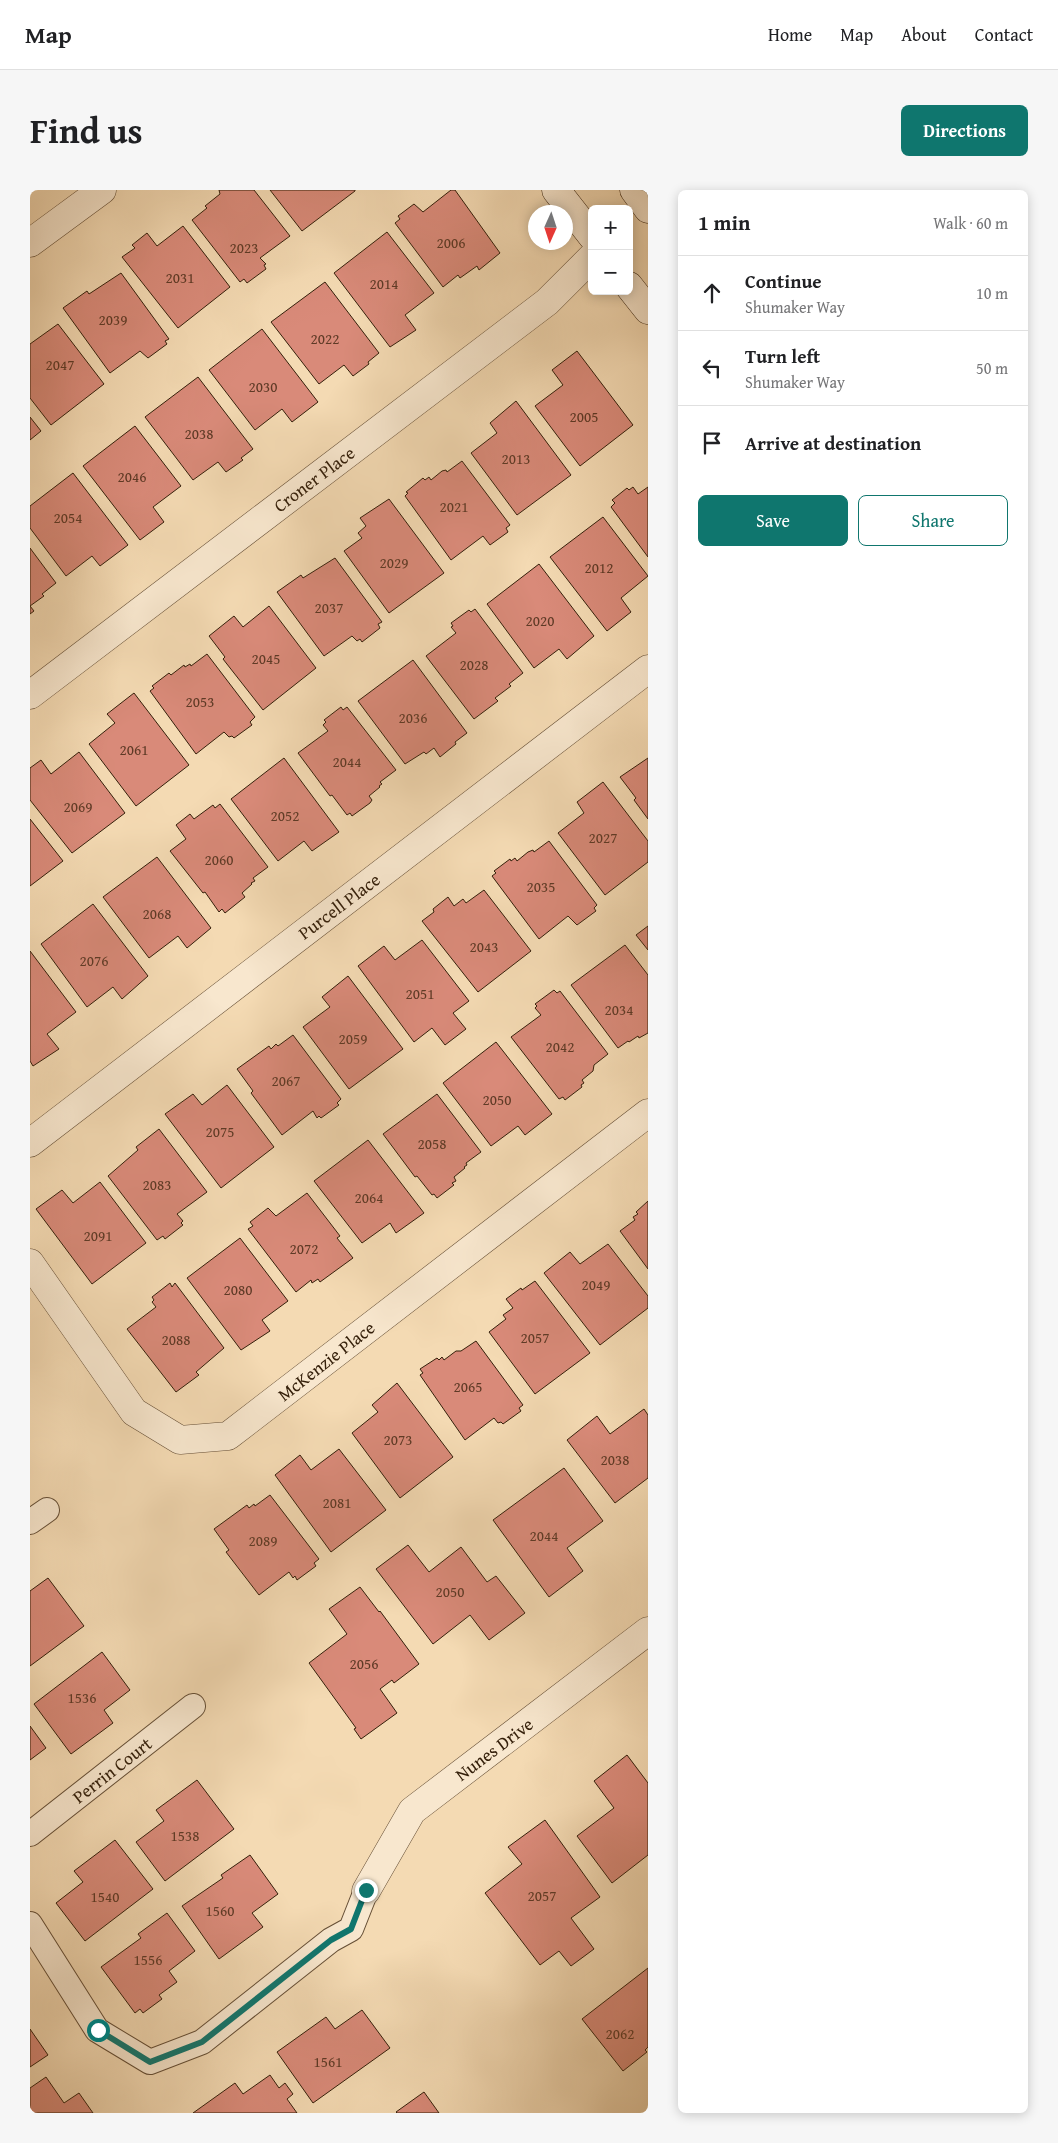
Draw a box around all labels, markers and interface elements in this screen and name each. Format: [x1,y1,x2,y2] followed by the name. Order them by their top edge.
[25,17,72,52] text: Map
[768,21,812,48] text: Home
[840,21,873,48] text: Map
[901,21,947,48] text: About
[975,21,1033,48] text: Contact
[30,105,143,156] text: Find us
[901,105,1028,156] button: Directions
[528,205,573,250] north arrow
[588,205,633,295] map controls
[588,205,633,250] button: +
[698,207,750,238] text: 1 min
[933,211,1008,235] text: Walk · 60 m
[437,232,465,253] house number: 2006
[230,237,258,258] house number: 2023
[588,250,633,295] button: −
[166,267,194,288] house number: 2031
[745,267,822,295] text: Continue
[370,273,398,294] house number: 2014
[698,279,726,307] icon: ahead
[976,281,1008,305] text: 10 m
[745,295,845,319] text: Shumaker Way
[99,309,127,330] house number: 2039
[311,328,339,349] house number: 2022
[745,342,820,370] text: Turn left
[46,354,74,375] house number: 2047
[698,354,726,382] icon: left
[976,356,1008,380] text: 50 m
[745,370,845,394] text: Shumaker Way
[249,376,277,397] house number: 2030
[570,406,598,427] house number: 2005
[185,423,213,444] house number: 2038
[698,429,726,457] icon: arrive
[745,429,921,457] text: Arrive at destination
[268,439,360,519] street label: Croner Place
[502,448,530,469] house number: 2013
[118,466,146,487] house number: 2046
[698,495,848,546] button: Save
[858,495,1008,546] button: Share
[440,496,468,517] house number: 2021
[54,507,82,528] house number: 2054
[380,552,408,573] house number: 2029
[585,557,613,578] house number: 2012
[315,597,343,618] house number: 2037
[526,610,554,631] house number: 2020
[252,648,280,669] house number: 2045
[460,654,488,675] house number: 2028
[186,691,214,712] house number: 2053
[399,707,427,728] house number: 2036
[120,739,148,760] house number: 2061
[333,751,361,772] house number: 2044
[64,796,92,817] house number: 2069
[271,805,299,826] house number: 2052
[589,827,617,848] house number: 2027
[205,849,233,870] house number: 2060
[292,866,386,946] street label: Purcell Place
[527,876,555,897] house number: 2035
[143,903,171,924] house number: 2068
[470,936,498,957] house number: 2043
[80,950,108,971] house number: 2076
[406,983,434,1004] house number: 2051
[605,999,633,1020] house number: 2034
[339,1028,367,1049] house number: 2059
[546,1036,574,1057] house number: 2042
[272,1070,300,1091] house number: 2067
[483,1089,511,1110] house number: 2050
[206,1121,234,1142] house number: 2075
[418,1133,446,1154] house number: 2058
[143,1174,171,1195] house number: 2083
[355,1187,383,1208] house number: 2064
[84,1225,112,1246] house number: 2091
[290,1238,318,1259] house number: 2072
[582,1274,610,1295] house number: 2049
[224,1279,252,1300] house number: 2080
[272,1314,380,1408] street label: McKenzie Place
[521,1327,549,1348] house number: 2057
[162,1329,190,1350] house number: 2088
[454,1376,482,1397] house number: 2065
[384,1429,412,1450] house number: 2073
[601,1449,629,1470] house number: 2038
[323,1492,351,1513] house number: 2081
[530,1525,558,1546] house number: 2044
[249,1530,277,1551] house number: 2089
[436,1581,464,1602] house number: 2050
[350,1653,378,1674] house number: 2056
[68,1687,96,1708] house number: 1536
[449,1711,539,1787] street label: Nunes Drive
[66,1730,158,1810] street label: Perrin Court
[171,1825,199,1846] house number: 1538
[355,1879,378,1902] route end
[528,1885,556,1906] house number: 2057
[91,1886,119,1907] house number: 1540
[206,1900,234,1921] house number: 1560
[134,1949,162,1970] house number: 1556
[87,2019,110,2042] route start
[606,2023,634,2044] house number: 2062
[314,2051,342,2072] house number: 1561

